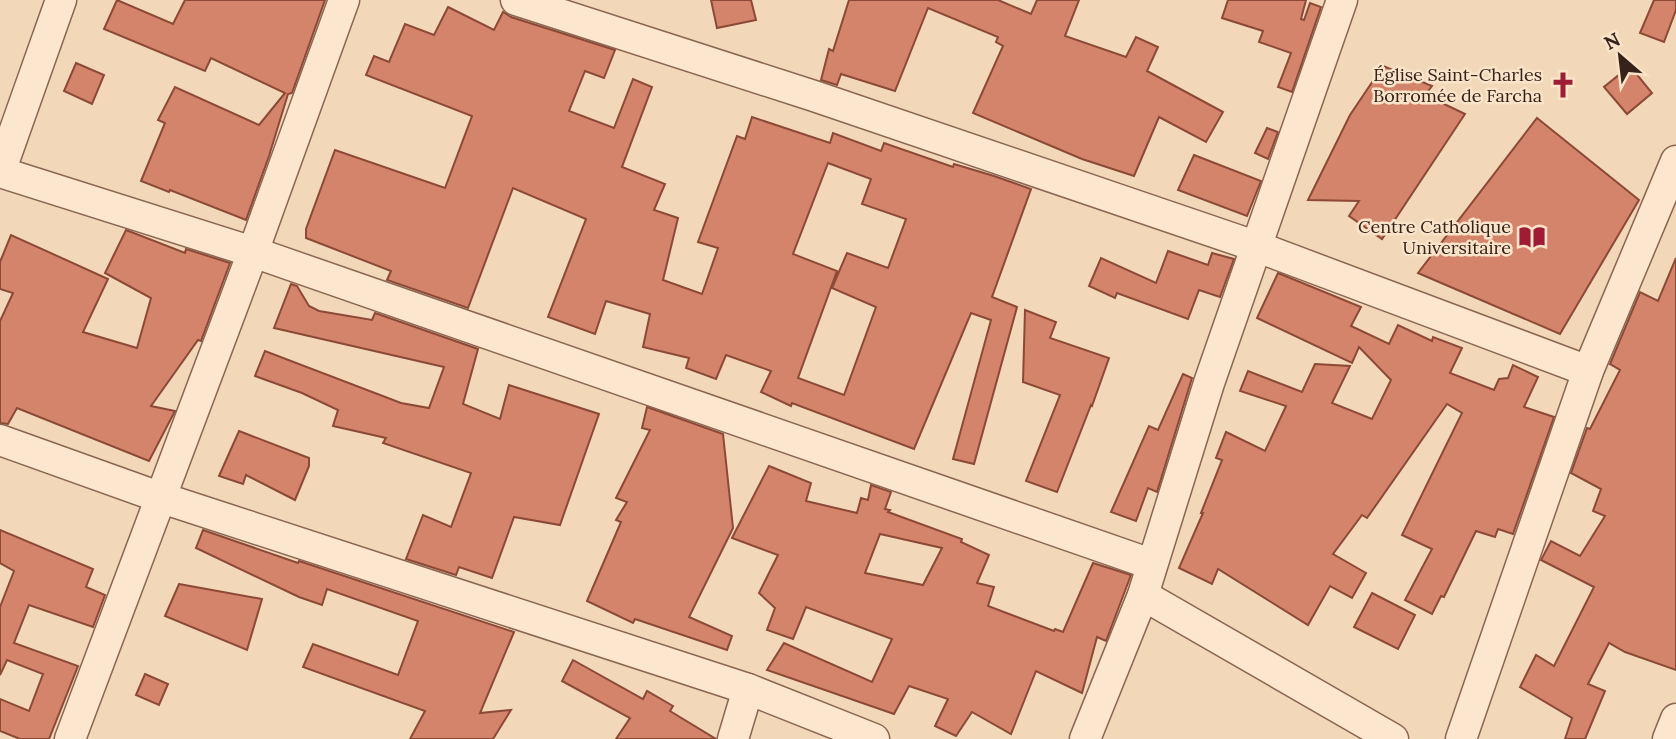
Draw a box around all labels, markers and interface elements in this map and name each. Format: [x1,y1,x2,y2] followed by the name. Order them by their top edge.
[1585,21,1655,91] north arrow
[1600,27,1624,55] text: N
[1373,63,1542,107] place label: Église Saint-Charles Borromée de Farcha
[1548,70,1578,100] church icon: Église Saint-Charles Borromée de Farcha
[1358,215,1511,259] place label: Centre Catholique Universitaire
[1517,222,1547,252] library icon: Centre Catholique Universitaire

